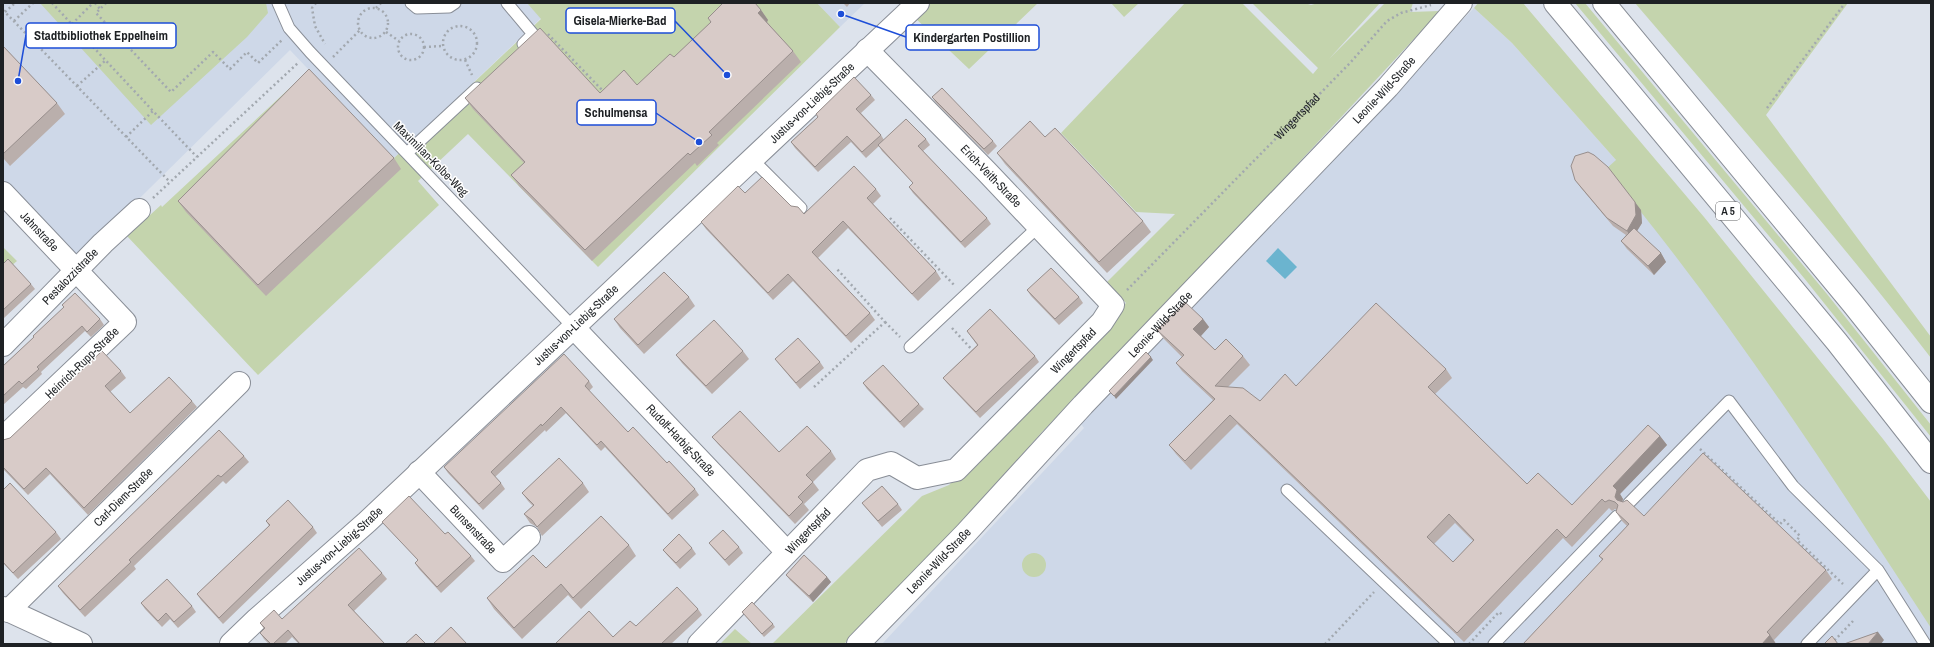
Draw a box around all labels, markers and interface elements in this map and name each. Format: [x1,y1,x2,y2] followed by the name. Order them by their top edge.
[566,8,675,33] callout: Gisela-Mierke-Bad
[573,12,667,29] text: Gisela-Mierke-Bad
[26,23,176,48] callout: Stadtbibliothek Eppelheim
[906,25,1039,50] callout: Kindergarten Postillion
[34,27,168,44] text: Stadtbibliothek Eppelheim
[913,29,1031,46] text: Kindergarten Postillion
[1349,53,1419,127] street label: Leonie-Wild-Straße
[766,59,858,147] street label: Justus-von-Liebig-Straße
[1271,90,1324,143] street label: Wingertspfad
[577,100,656,125] callout: Schulmensa
[585,104,647,121] text: Schulmensa
[390,118,472,200] street label: Maximilian-Kolbe-Weg
[957,141,1025,211] street label: Erich-Veith-Straße
[1716,202,1740,220] road number: A 5
[17,208,62,255] street label: Jahnstraße
[39,245,102,308] street label: Pestalozzistraße
[530,281,622,369] street label: Justus-von-Liebig-Straße
[1125,288,1196,361] street label: Leonie-Wild-Straße
[42,324,122,402] street label: Heinrich-Rupp-Straße
[1047,324,1100,377] street label: Wingertspfad
[643,401,719,480] street label: Rudolf-Harbig-Straße
[90,464,157,530] street label: Carl-Diem-Straße
[446,502,500,557] street label: Bunsenstraße
[292,503,386,589] street label: Justus-von-Liebig-Straße
[782,504,834,558] street label: Wingertspfad
[903,525,975,597] street label: Leonie-Wild-Straße

